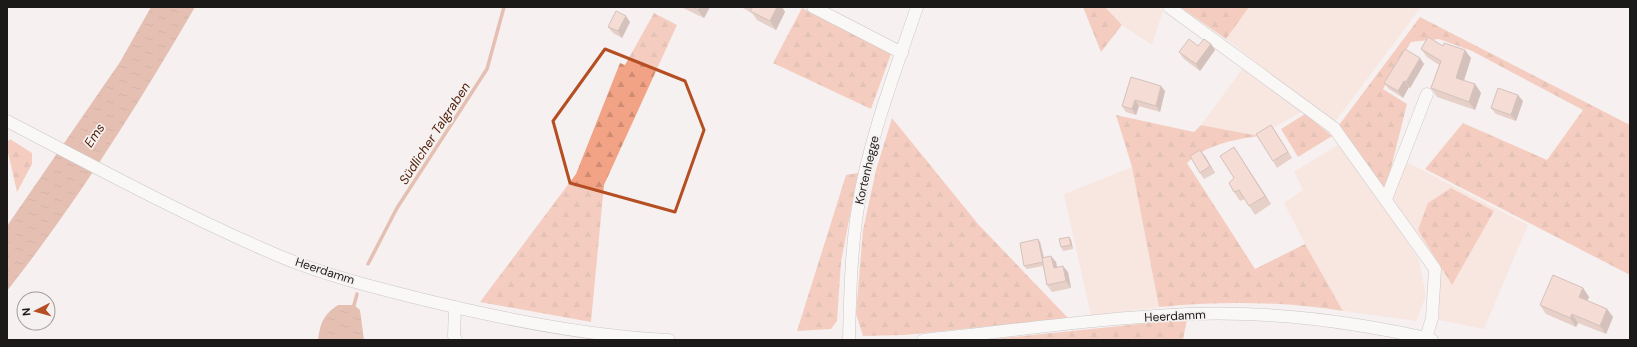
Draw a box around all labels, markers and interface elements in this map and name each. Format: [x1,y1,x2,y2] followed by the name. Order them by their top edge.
[395,79,474,188] water label: Südlicher Talgraben
[80,120,108,150] water label: Ems
[851,134,883,206] street label: Kortenhegge
[293,254,357,288] street label: Heerdamm
[16,291,56,331] north arrow
[1144,306,1206,326] street label: Heerdamm
[19,307,33,317] text: N

